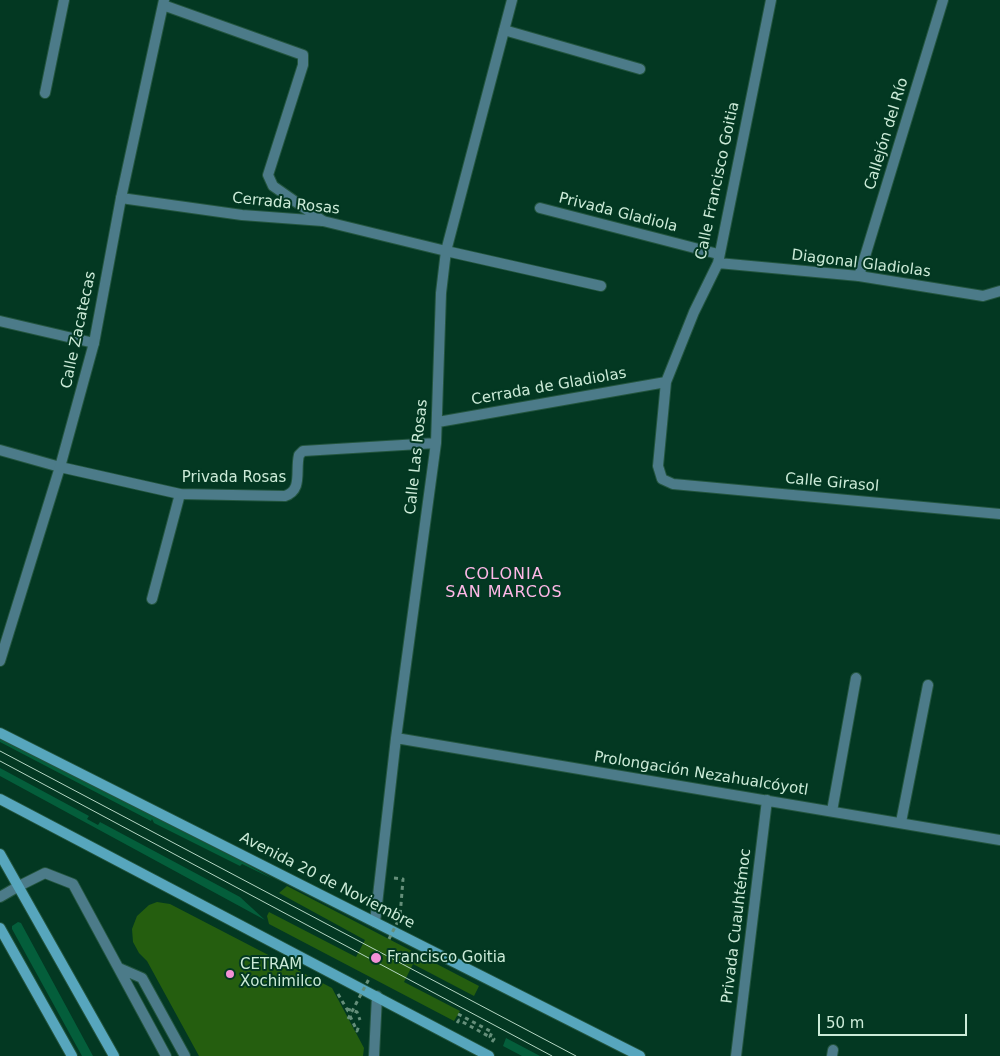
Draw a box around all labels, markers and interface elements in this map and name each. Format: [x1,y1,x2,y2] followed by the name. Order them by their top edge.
[861,76,913,192] street label: Callejón del Río
[692,100,744,262] street label: Calle Francisco Goitia
[231,189,341,219] street label: Cerrada Rosas
[557,190,679,236] street label: Privada Gladiola
[790,247,932,281] street label: Diagonal Gladiolas
[58,270,100,390] street label: Calle Zacatecas
[470,365,628,409] street label: Cerrada de Gladiolas
[402,398,432,516] street label: Calle Las Rosas
[182,469,286,487] street label: Privada Rosas
[784,470,880,496] street label: Calle Girasol
[444,565,564,603] district label: COLONIA SAN MARCOS
[593,748,809,800] street label: Prolongación Nezahualcóyotl
[237,829,417,933] street label: Avenida 20 de Noviembre
[719,847,755,1005] street label: Privada Cuauhtémoc
[387,949,506,967] place label: Francisco Goitia
[369,951,383,965] marker: Francisco Goitia
[240,956,322,991] place label: CETRAM Xochimilco
[224,968,236,980] marker: CETRAM Xochimilco
[820,1004,969,1036] scale bar
[826,1014,864,1032] text: 50 m

